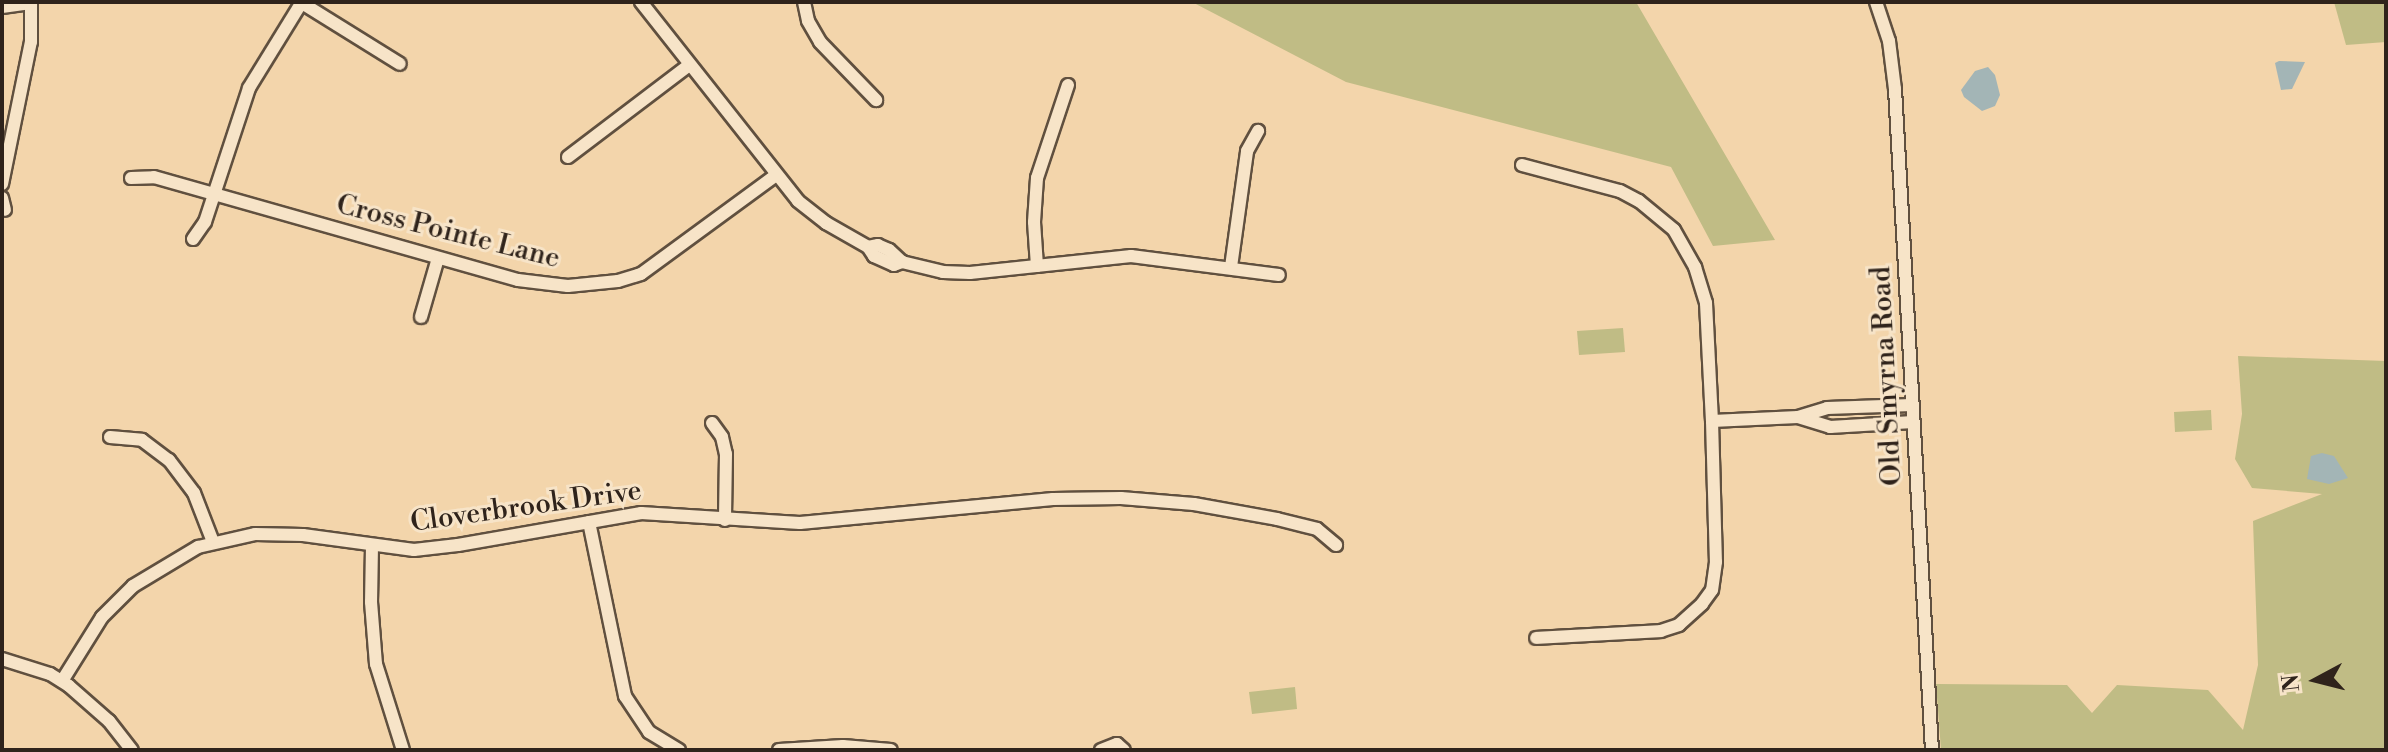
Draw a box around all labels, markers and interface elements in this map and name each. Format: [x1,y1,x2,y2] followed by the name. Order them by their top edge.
[333,188,563,276] street label: Cross Pointe Lane
[1864,265,1910,487] street label: Old Smyrna Road
[408,474,644,540] street label: Cloverbrook Drive
[2276,640,2356,720] north arrow
[2277,673,2306,693] text: N

